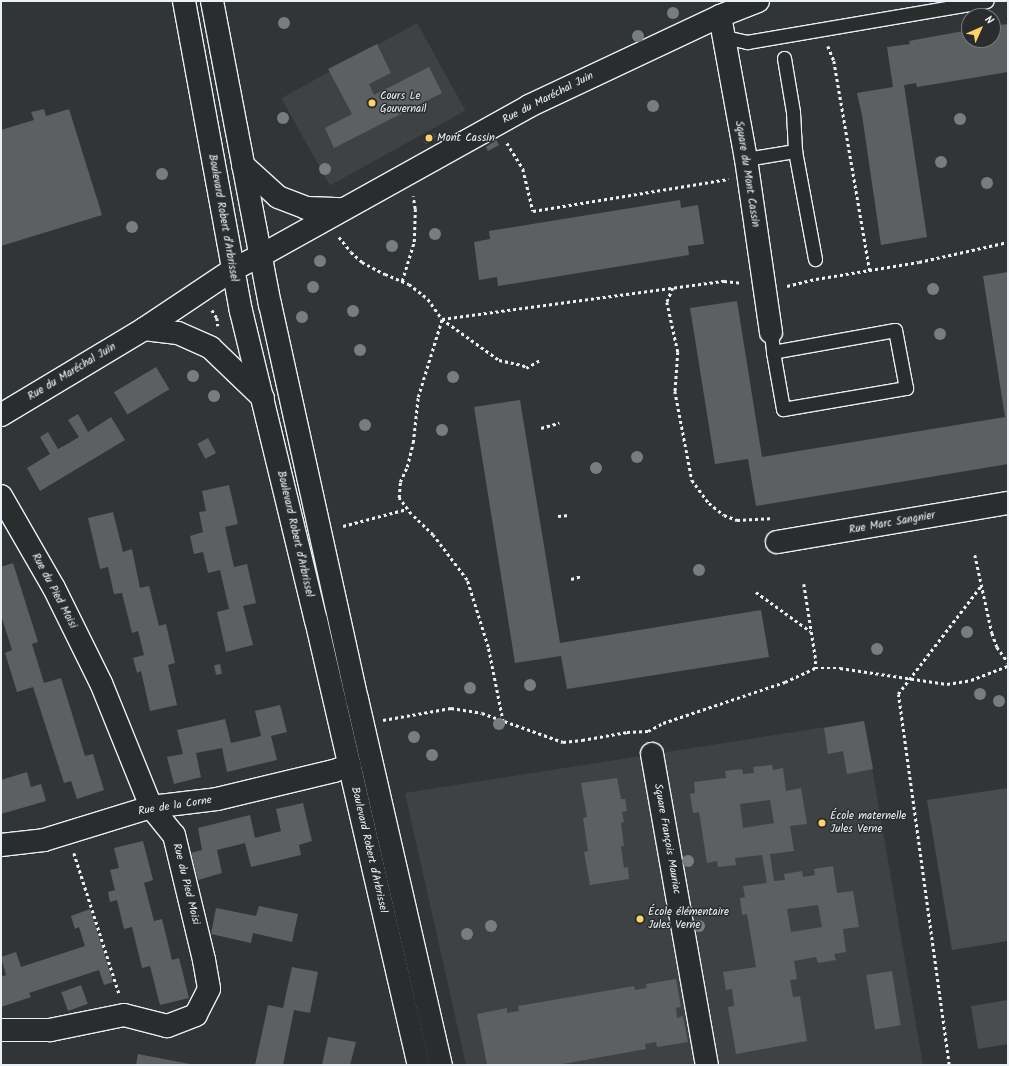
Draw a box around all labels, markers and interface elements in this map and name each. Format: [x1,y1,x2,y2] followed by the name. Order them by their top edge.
[961,8,1001,48] north arrow
[980,11,998,29] text: N
[500,69,596,127] street label: Rue du Maréchal Juin
[380,90,427,116] place label: Cours Le Gouvernail
[367,98,377,108] marker: Cours Le Gouvernail
[732,120,762,228] street label: Square du Mont Cassin
[437,131,495,145] place label: Mont Cassin
[424,133,434,143] marker: Mont Cassin
[205,153,241,283] street label: Boulevard Robert d'Arbrissel
[26,340,118,404] street label: Rue du Maréchal Juin
[274,470,316,598] street label: Boulevard Robert d'Arbrissel
[848,509,936,537] street label: Rue Marc Sangnier
[29,551,79,631] street label: Rue du Pied Moisi
[651,783,683,895] street label: Square François Mauriac
[348,786,390,914] street label: Boulevard Robert d'Arbrissel
[137,794,213,818] street label: Rue de la Corne
[830,810,906,836] place label: École maternelle Jules Verne
[817,818,827,828] marker: École maternelle Jules Verne
[170,842,202,926] street label: Rue du Pied Moisi
[648,906,729,932] place label: École élémentaire Jules Verne
[635,914,645,924] marker: École élémentaire Jules Verne

